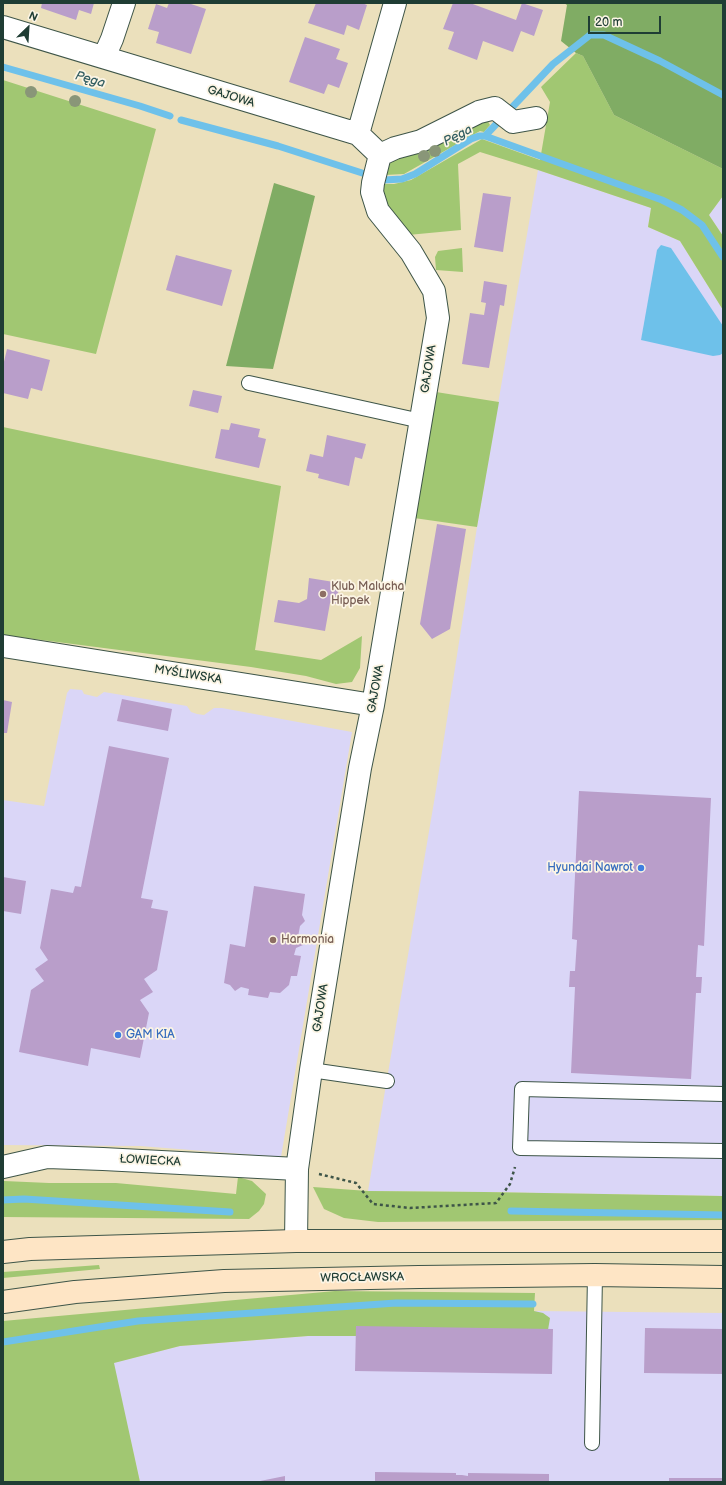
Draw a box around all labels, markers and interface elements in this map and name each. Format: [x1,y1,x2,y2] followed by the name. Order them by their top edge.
[8,8,48,48] north arrow
[590,8,663,34] scale bar
[27,9,40,24] text: N
[595,15,622,30] text: 20 m
[73,68,107,92] water label: Pęga
[206,83,256,111] street label: GAJOWA
[441,122,475,150] water label: Pęga
[418,344,440,394] street label: GAJOWA
[331,580,404,608] place label: Klub Malucha Hippek
[318,589,328,599] marker: Klub Malucha Hippek
[153,663,223,687] street label: MYŚLIWSKA
[365,664,387,714] street label: GAJOWA
[547,861,633,875] place label: Hyundai Nawrot
[636,863,646,873] marker: Hyundai Nawrot
[281,933,334,947] place label: Harmonia
[268,935,278,945] marker: Harmonia
[310,983,332,1033] street label: GAJOWA
[126,1028,175,1042] place label: GAM KIA
[113,1030,123,1040] marker: GAM KIA
[119,1152,181,1170] street label: ŁOWIECKA
[320,1270,404,1286] street label: WROCŁAWSKA

